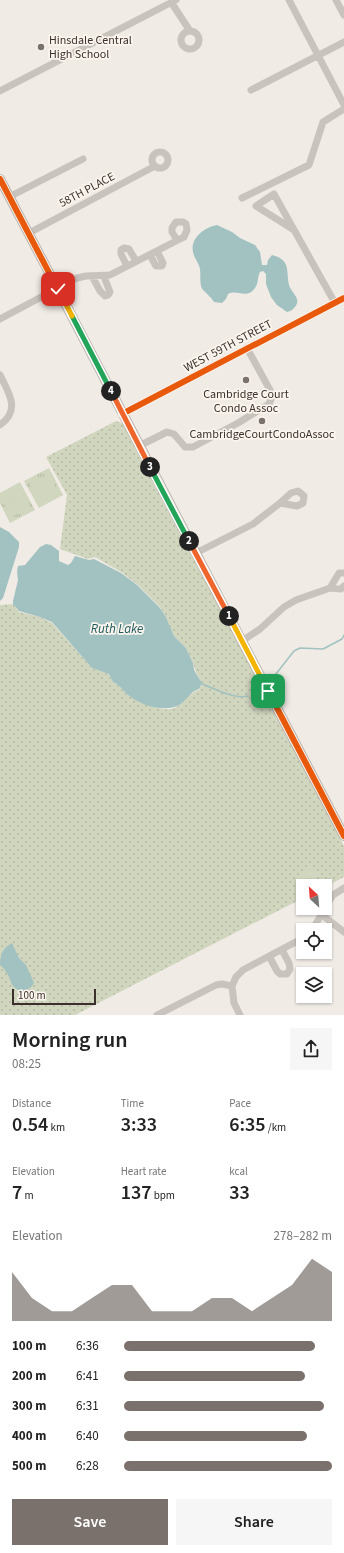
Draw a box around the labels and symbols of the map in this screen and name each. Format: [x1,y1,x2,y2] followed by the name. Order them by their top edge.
[49,32,132,63] place label: Hinsdale Central High School
[36,42,46,52] marker: Hinsdale Central High School
[56,168,118,212] street label: 58TH PLACE
[41,272,75,306] pin
[181,315,276,376] street label: WEST 59TH STREET
[241,375,251,385] marker: Cambridge Court Condo Assoc
[101,381,121,401] pin: 4
[203,386,289,417] place label: Cambridge Court Condo Assoc
[257,416,267,426] marker: CambridgeCourtCondoAssoc
[189,426,335,443] place label: CambridgeCourtCondoAssoc
[140,457,160,477] pin: 3
[179,531,199,551] pin: 2
[219,606,239,626] pin: 1
[91,620,143,638] water label: Ruth Lake
[251,674,285,708] pin
[296,879,332,915] north arrow
[12,987,96,1006] scale bar

